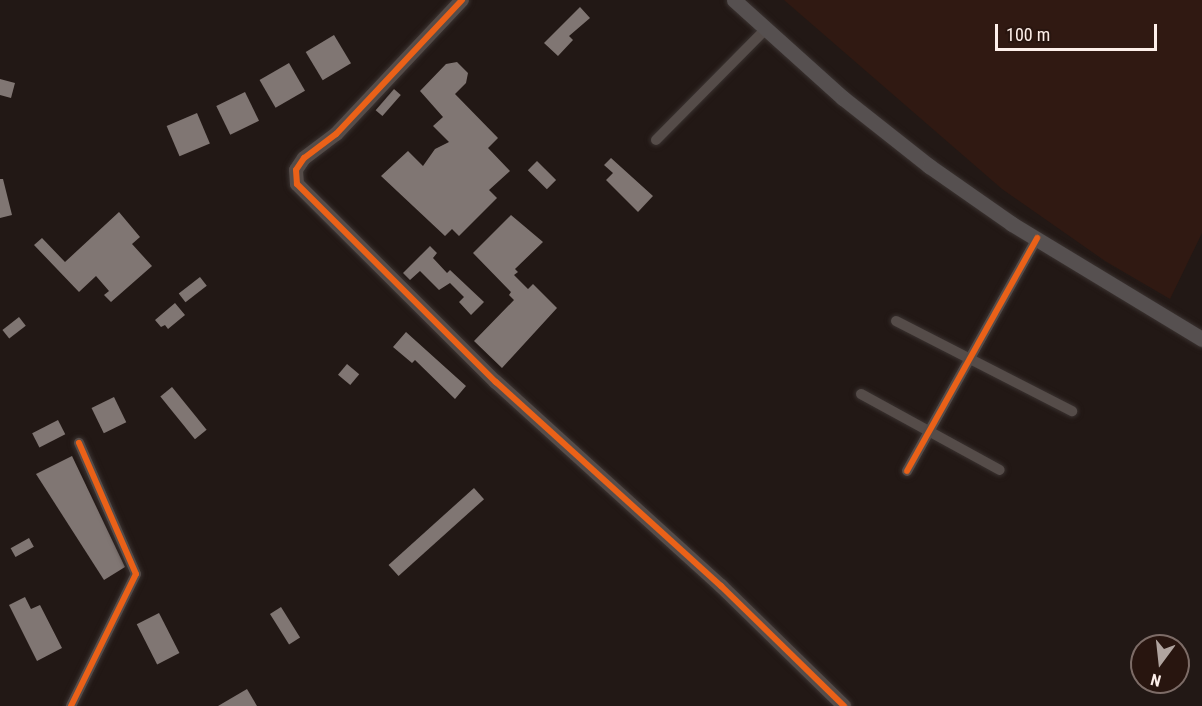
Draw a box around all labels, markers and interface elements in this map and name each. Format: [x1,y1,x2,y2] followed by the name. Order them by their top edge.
[998,12,1160,50] scale bar
[1006,24,1050,45] text: 100 m
[1130,634,1190,694] north arrow
[1149,669,1163,690] text: N

